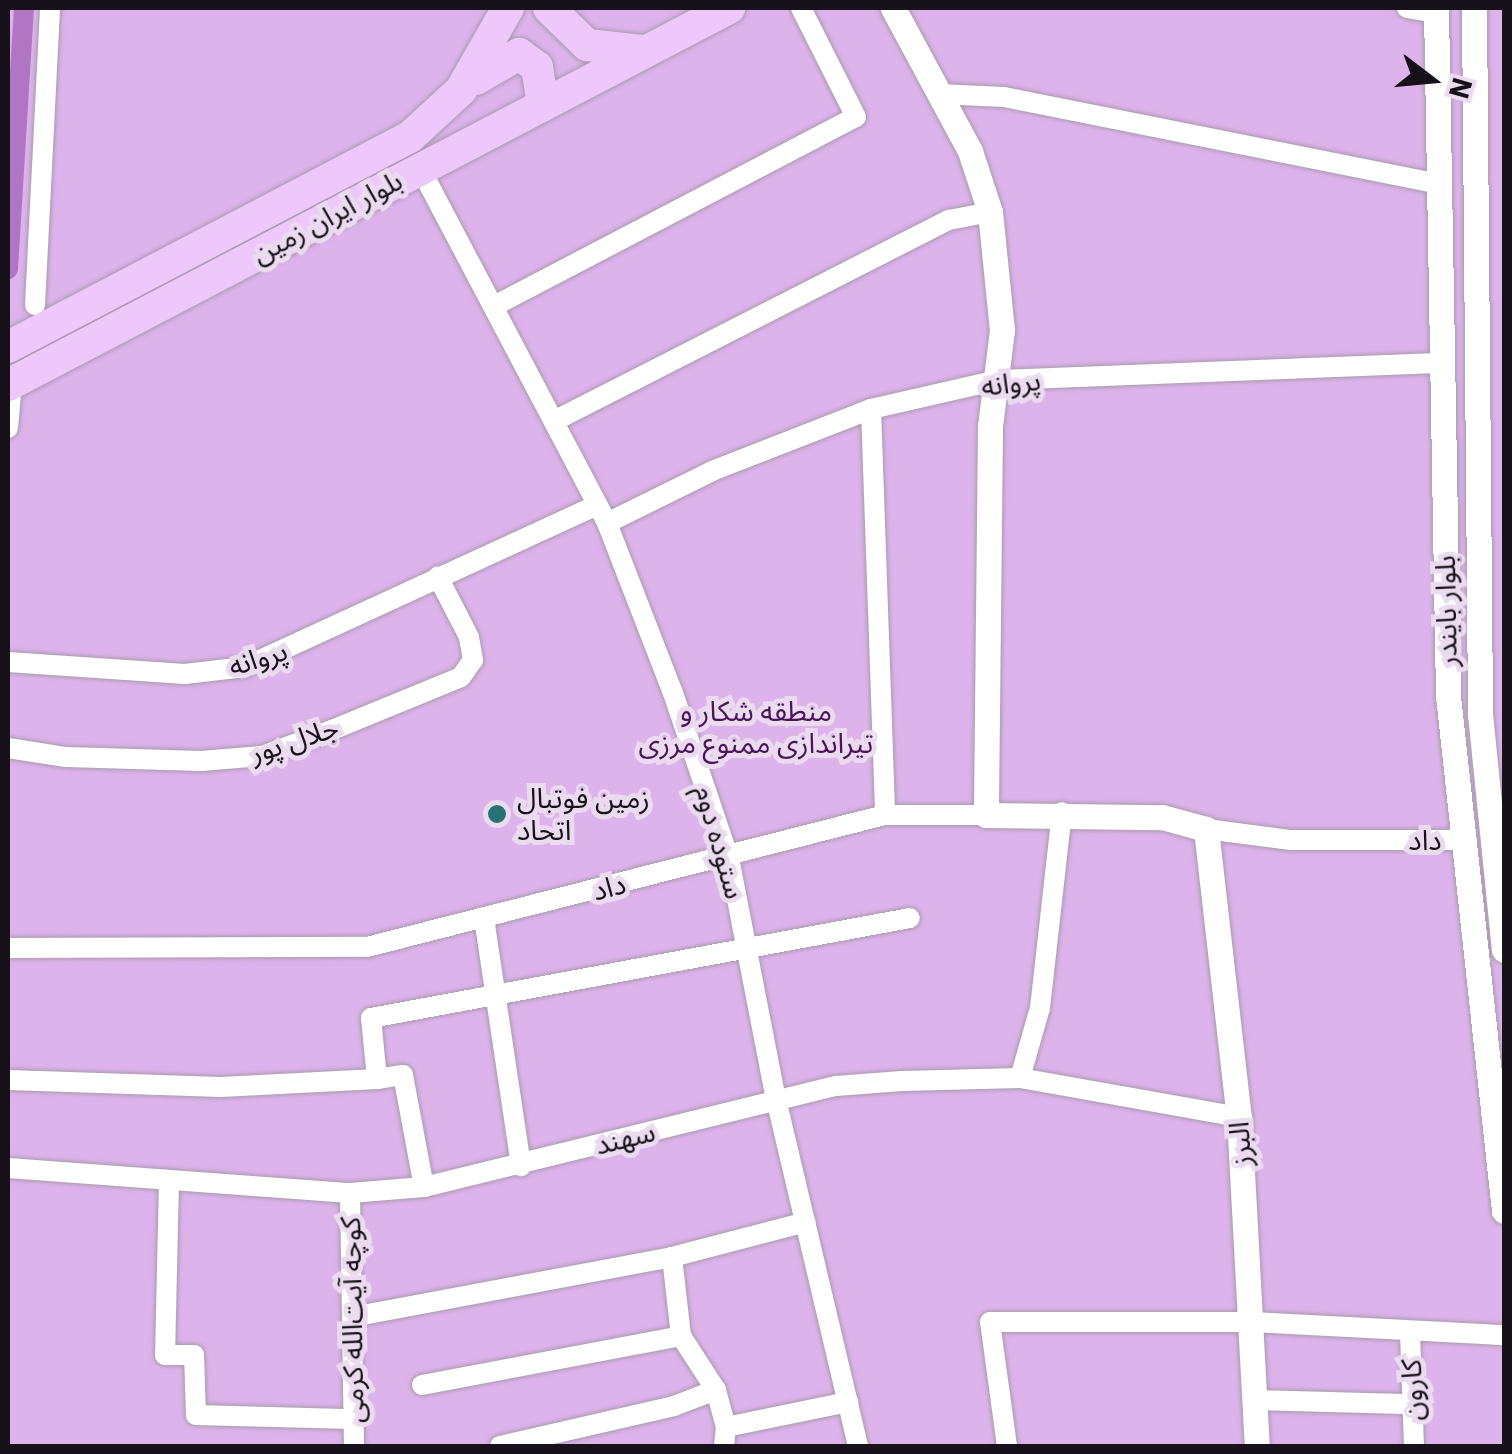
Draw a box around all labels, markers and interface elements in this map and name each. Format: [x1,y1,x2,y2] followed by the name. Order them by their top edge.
[1382,30,1482,130] north arrow
[1441,74,1482,103] text: N
[246,163,408,271] street label: بلوار ایران زمین
[980,363,1042,403] street label: پروانه
[1428,555,1464,667] street label: بلوار بایندر
[225,633,291,683] street label: پروانه
[639,694,873,760] park label: منطقه شکار و تیراندازی ممنوع مرزی
[245,710,343,770] street label: جلال پور
[517,781,650,847] place label: زمین فوتبال اتحاد
[688,781,752,903] street label: ستوده دوم
[486,803,508,825] marker: زمین فوتبال اتحاد
[1408,823,1442,857] street label: داد
[589,867,629,907] street label: داد
[592,1114,658,1162] street label: سهند
[1222,1120,1258,1168] street label: البرز
[333,1217,371,1423] street label: کوچه آیت‌الله کرمی
[1394,1359,1430,1421] street label: کارون

